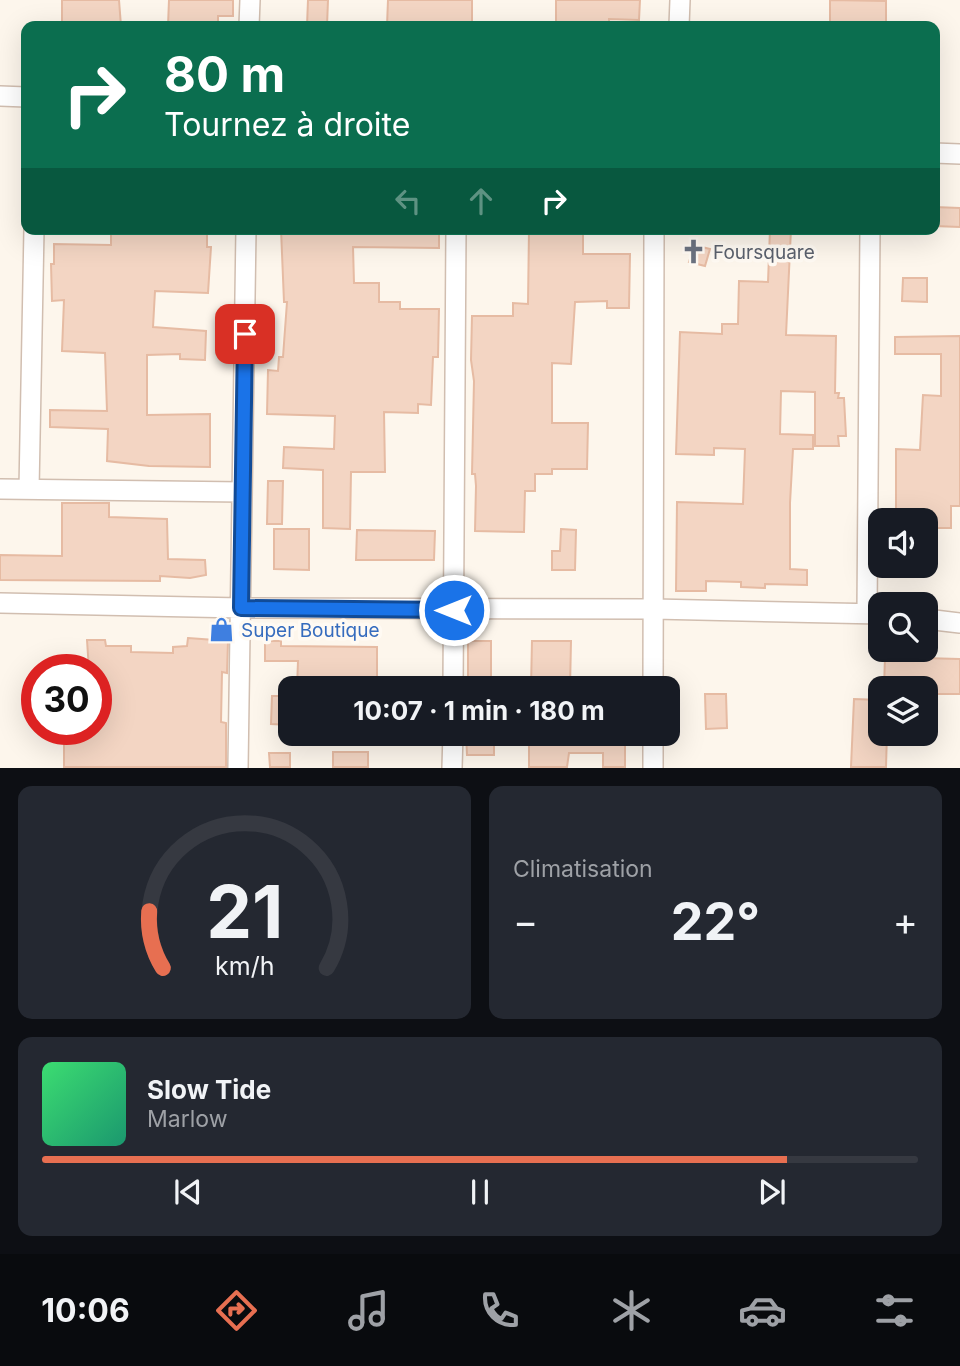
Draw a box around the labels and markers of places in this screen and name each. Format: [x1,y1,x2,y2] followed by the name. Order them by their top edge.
[679,238,707,266] church icon: Foursquare
[713,241,815,264] place label: Foursquare
[215,304,275,364] pin
[207,616,235,644] shop icon: Super Boutique
[241,619,379,642] place label: Super Boutique

